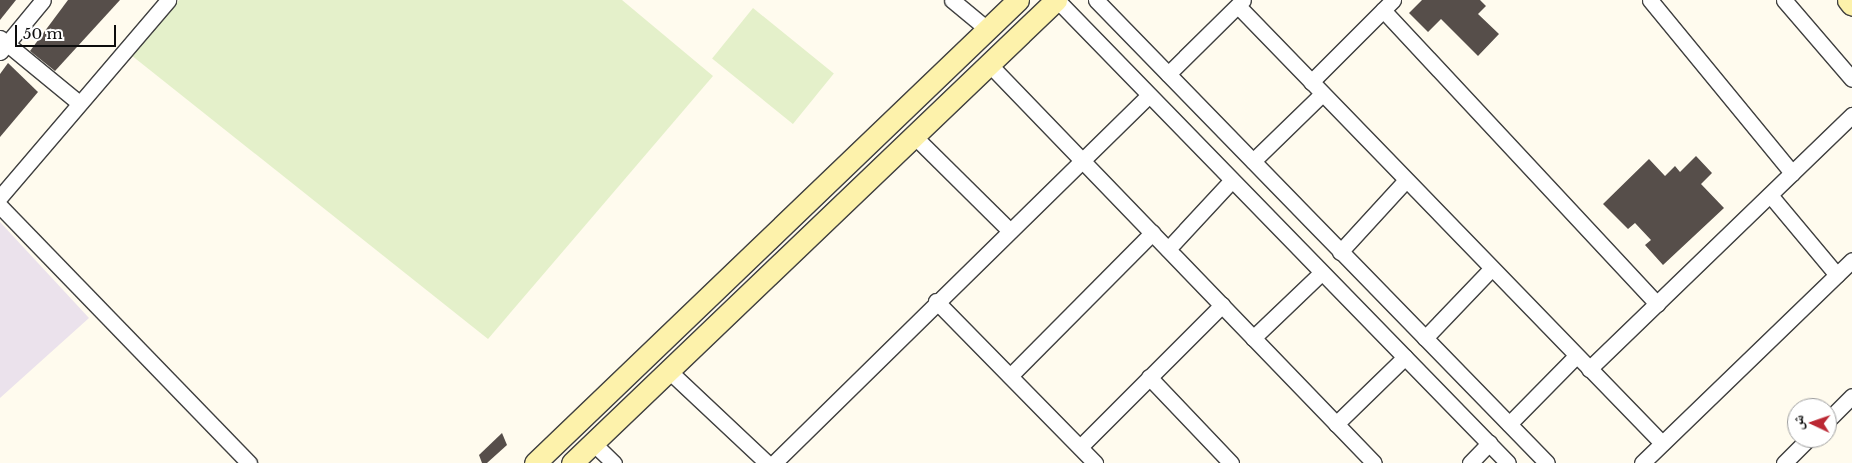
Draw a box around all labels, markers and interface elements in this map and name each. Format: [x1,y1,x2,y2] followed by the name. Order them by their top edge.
[18,15,119,47] scale bar
[23,24,63,43] text: 50 m
[1787,398,1837,448] north arrow
[1789,414,1807,430] text: ش

